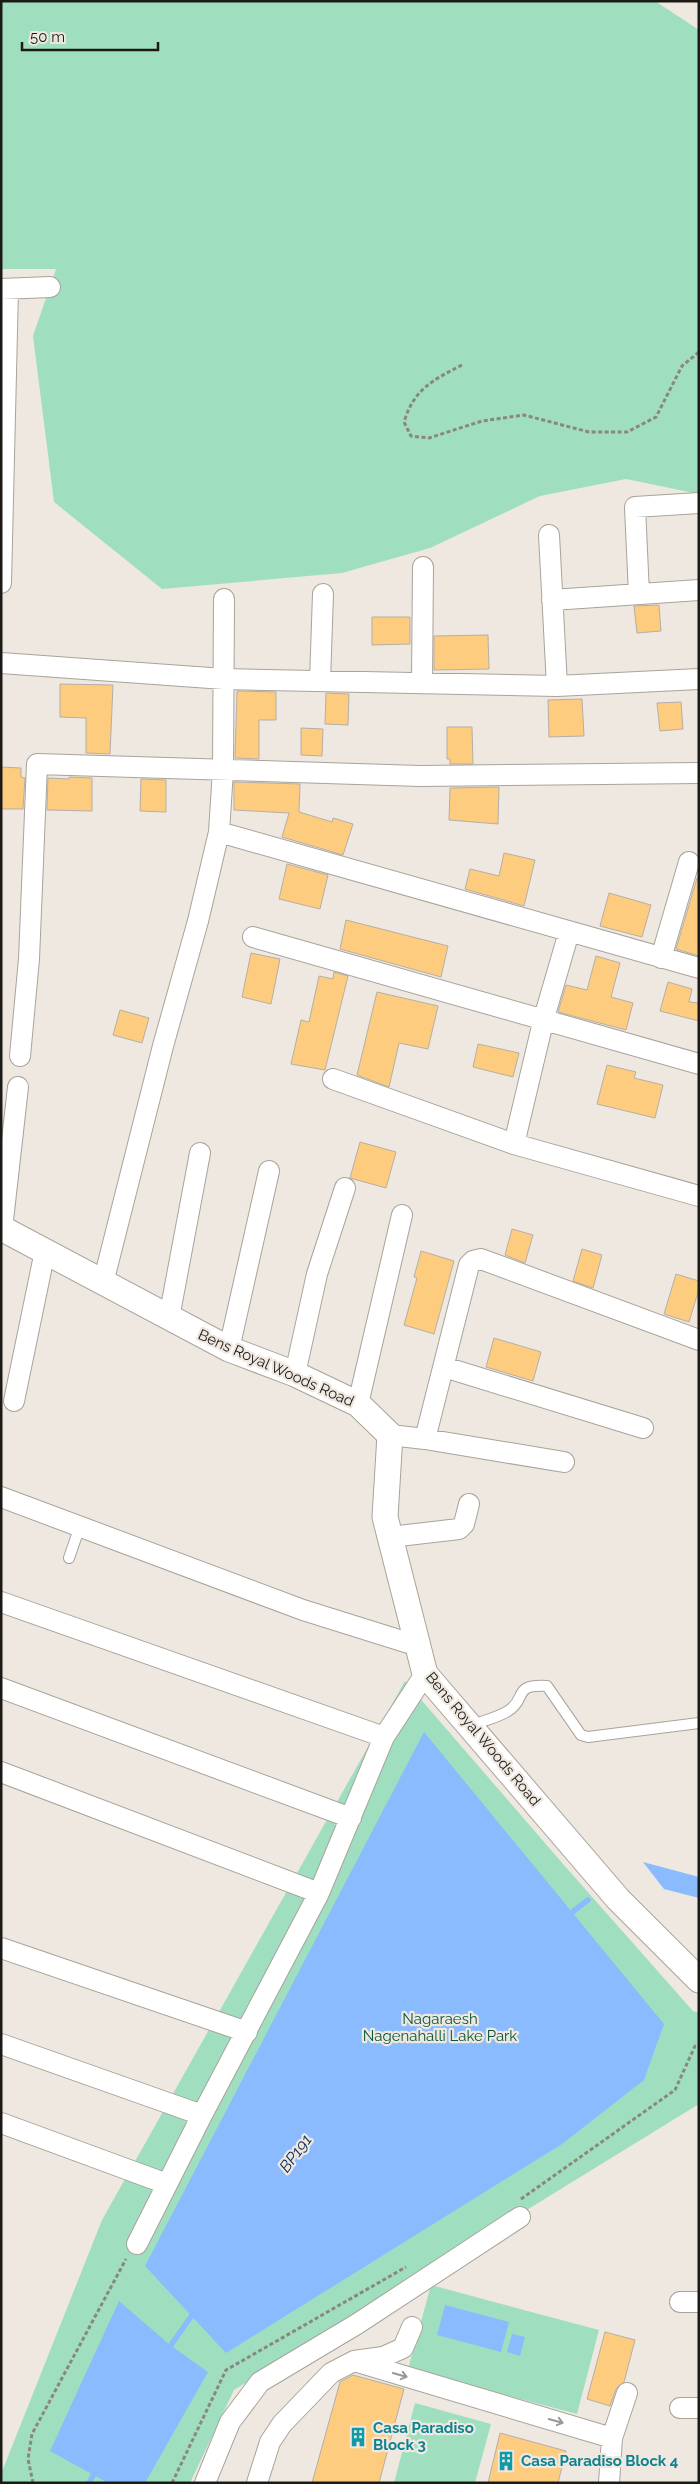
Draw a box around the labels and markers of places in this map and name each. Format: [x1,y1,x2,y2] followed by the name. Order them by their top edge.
[373,2419,474,2454] place label: Casa Paradiso Block 3
[347,2426,369,2448] building icon: Casa Paradiso Block 3
[495,2450,517,2472] building icon: Casa Paradiso Block 4
[521,2452,679,2470] place label: Casa Paradiso Block 4

